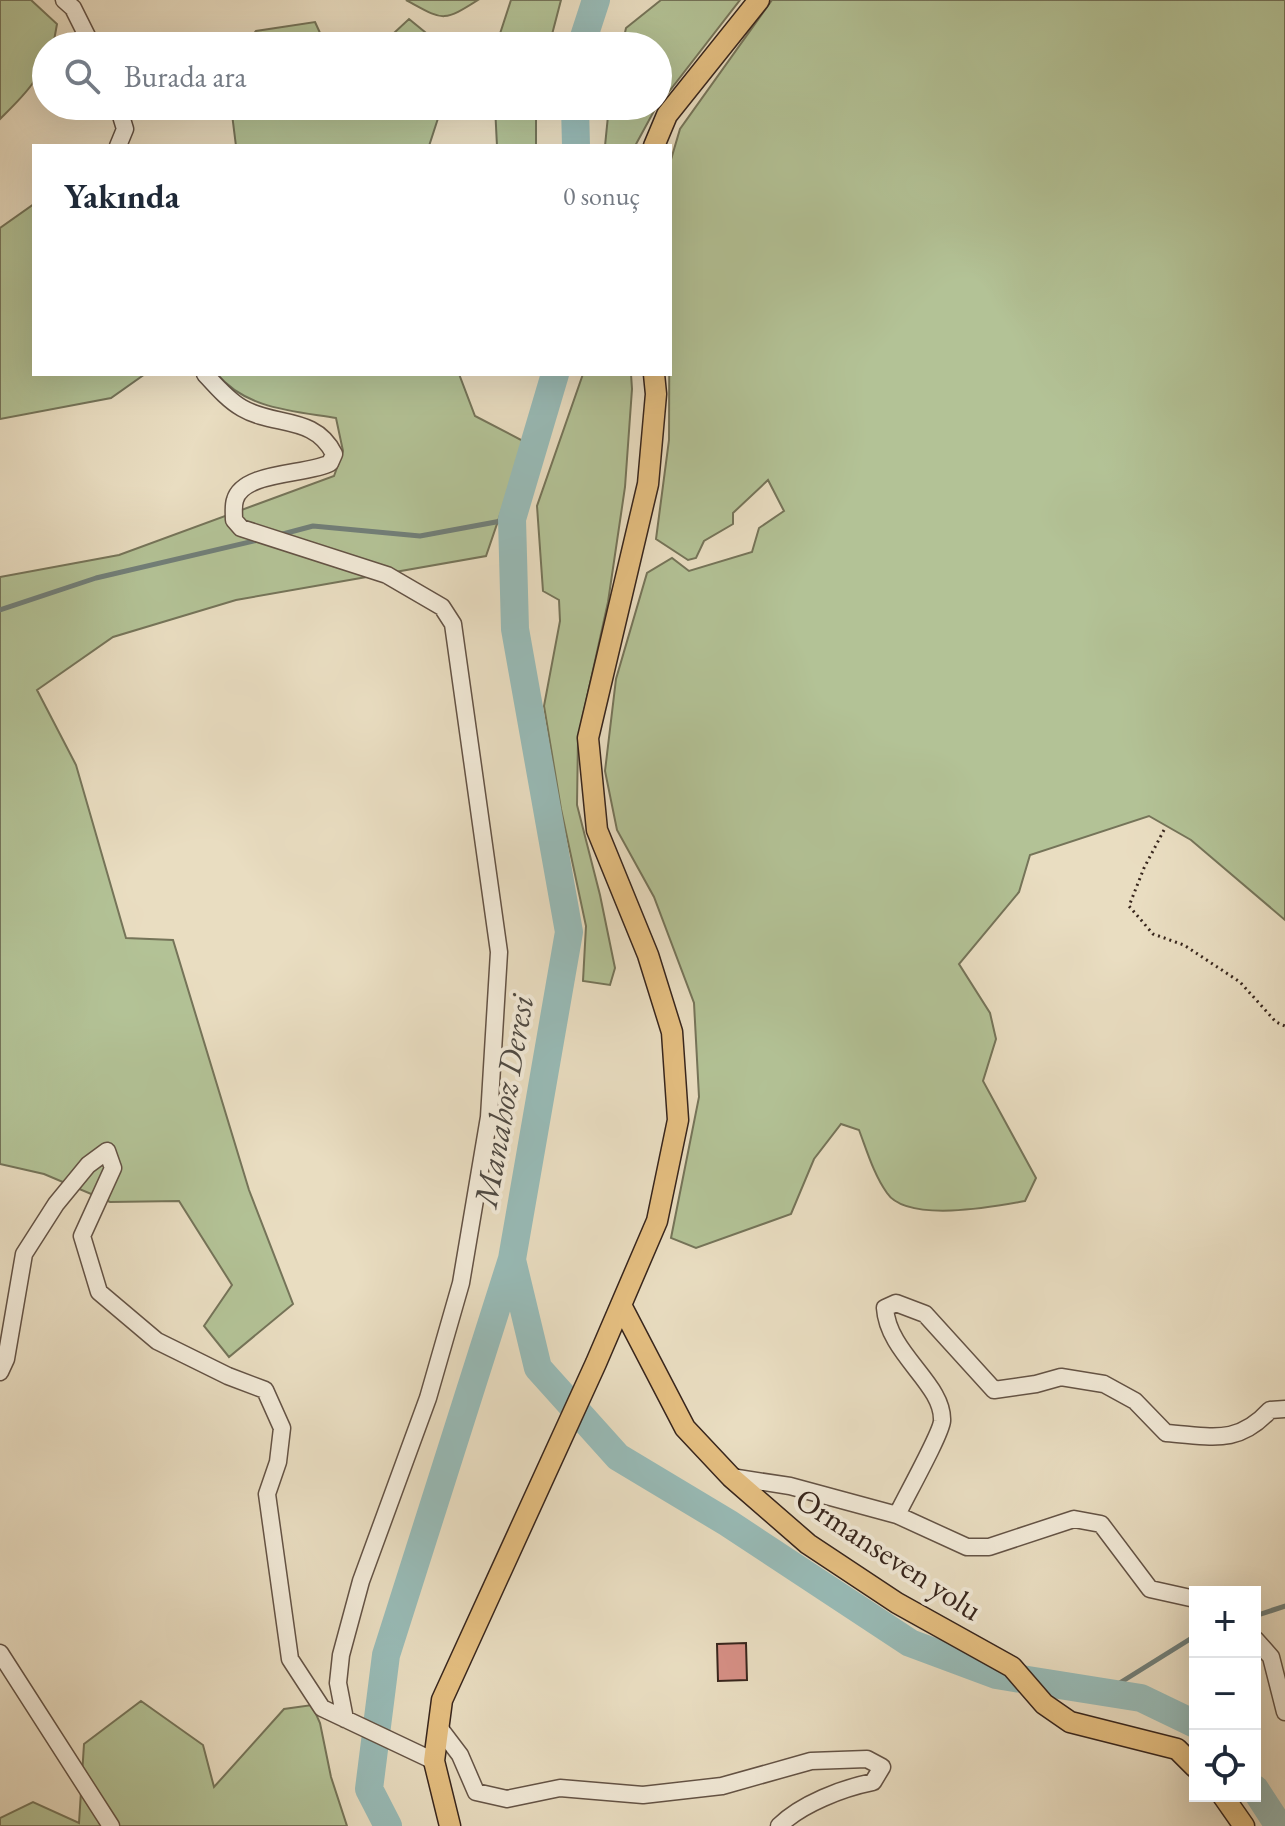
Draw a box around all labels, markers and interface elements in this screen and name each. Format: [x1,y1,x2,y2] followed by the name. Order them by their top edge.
[32,32,672,120] search box
[60,54,104,98] icon: search
[124,57,247,96] text: Burada ara
[64,174,180,218] text: Yakında
[563,179,640,213] text: 0 sonuç
[462,990,543,1213] water label: Manahoz Deresi
[788,1478,991,1630] street label: Ormanseven yolu
[1189,1586,1261,1802] map controls
[1189,1586,1261,1658] button: +
[1189,1658,1261,1730] button: −
[1189,1730,1261,1802] button: locate

